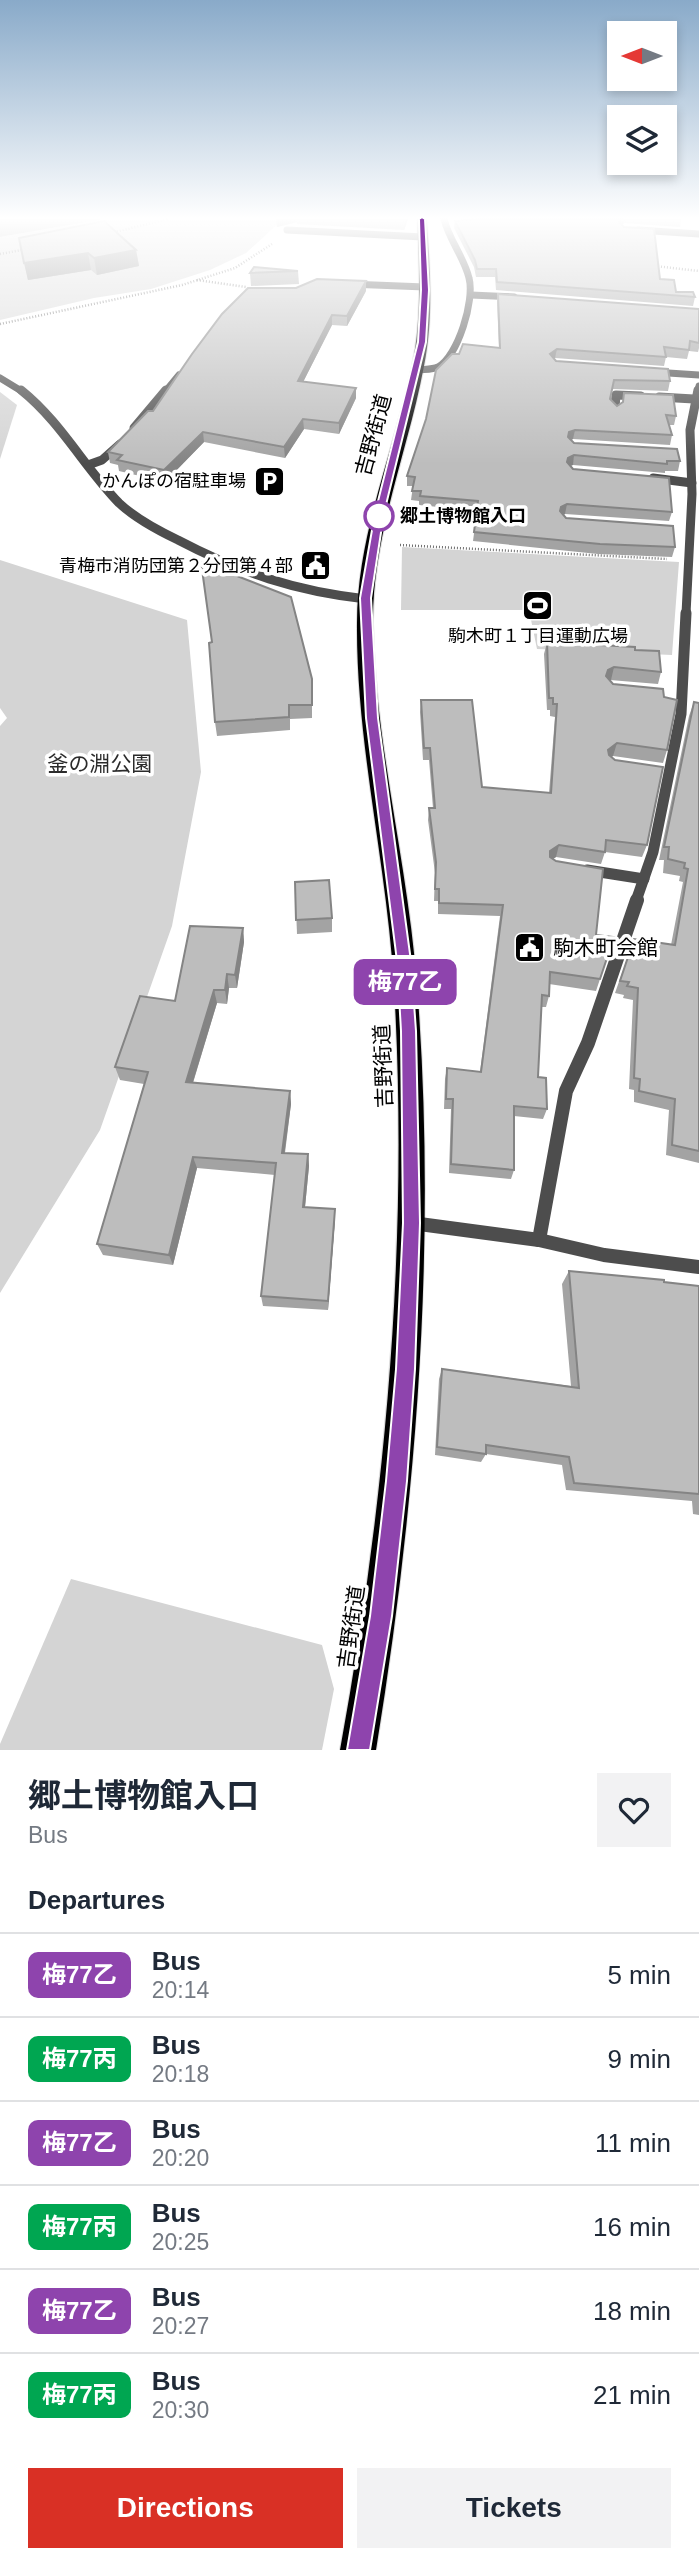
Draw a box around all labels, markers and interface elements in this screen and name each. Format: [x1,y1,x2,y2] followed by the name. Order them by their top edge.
[607,21,677,91] north arrow
[607,21,677,175] map controls
[607,105,677,175] button: layers
[351,391,395,479] street label: 吉野街道
[252,464,286,498] parking icon: かんぽの宿駐車場
[102,471,246,491] place label: かんぽの宿駐車場
[364,501,394,531] marker: 郷土博物館入口
[400,506,526,526] place label: 郷土博物館入口
[299,549,333,583] public building icon: 青梅市消防団第２分団第４部
[59,556,293,576] place label: 青梅市消防団第２分団第４部
[521,588,555,622] sports icon: 駒木町１丁目運動広場
[448,626,628,646] place label: 駒木町１丁目運動広場
[48,752,153,775] park label: 釜の淵公園
[513,930,547,964] public building icon: 駒木町会館
[553,936,658,959] place label: 駒木町会館
[356,959,454,1005] line badge: 梅77乙
[368,968,442,995] text: 梅77乙
[370,1024,396,1108] street label: 吉野街道
[334,1584,368,1670] street label: 吉野街道
[597,1773,671,1847] button: heart
[28,1777,259,1814] text: 郷土博物館入口
[28,1822,68,1848] text: Bus
[28,1885,165,1915] text: Departures
[152,1946,201,1976] text: Bus
[607,1960,671,1990] text: 5 min
[42,1961,117,1988] text: 梅77乙
[152,1977,209,2003] text: 20:14
[152,2030,201,2060] text: Bus
[607,2044,671,2074] text: 9 min
[42,2045,117,2072] text: 梅77丙
[152,2061,209,2087] text: 20:18
[152,2114,201,2144] text: Bus
[595,2128,671,2158] text: 11 min
[42,2129,117,2156] text: 梅77乙
[152,2145,209,2171] text: 20:20
[152,2198,201,2228] text: Bus
[593,2212,671,2242] text: 16 min
[42,2213,117,2240] text: 梅77丙
[152,2229,209,2255] text: 20:25
[152,2282,201,2312] text: Bus
[593,2296,671,2326] text: 18 min
[42,2297,117,2324] text: 梅77乙
[152,2313,209,2339] text: 20:27
[152,2366,201,2396] text: Bus
[593,2380,671,2410] text: 21 min
[42,2381,117,2408] text: 梅77丙
[152,2397,209,2423] text: 20:30
[28,2468,343,2548] button: Directions
[357,2468,671,2548] button: Tickets

